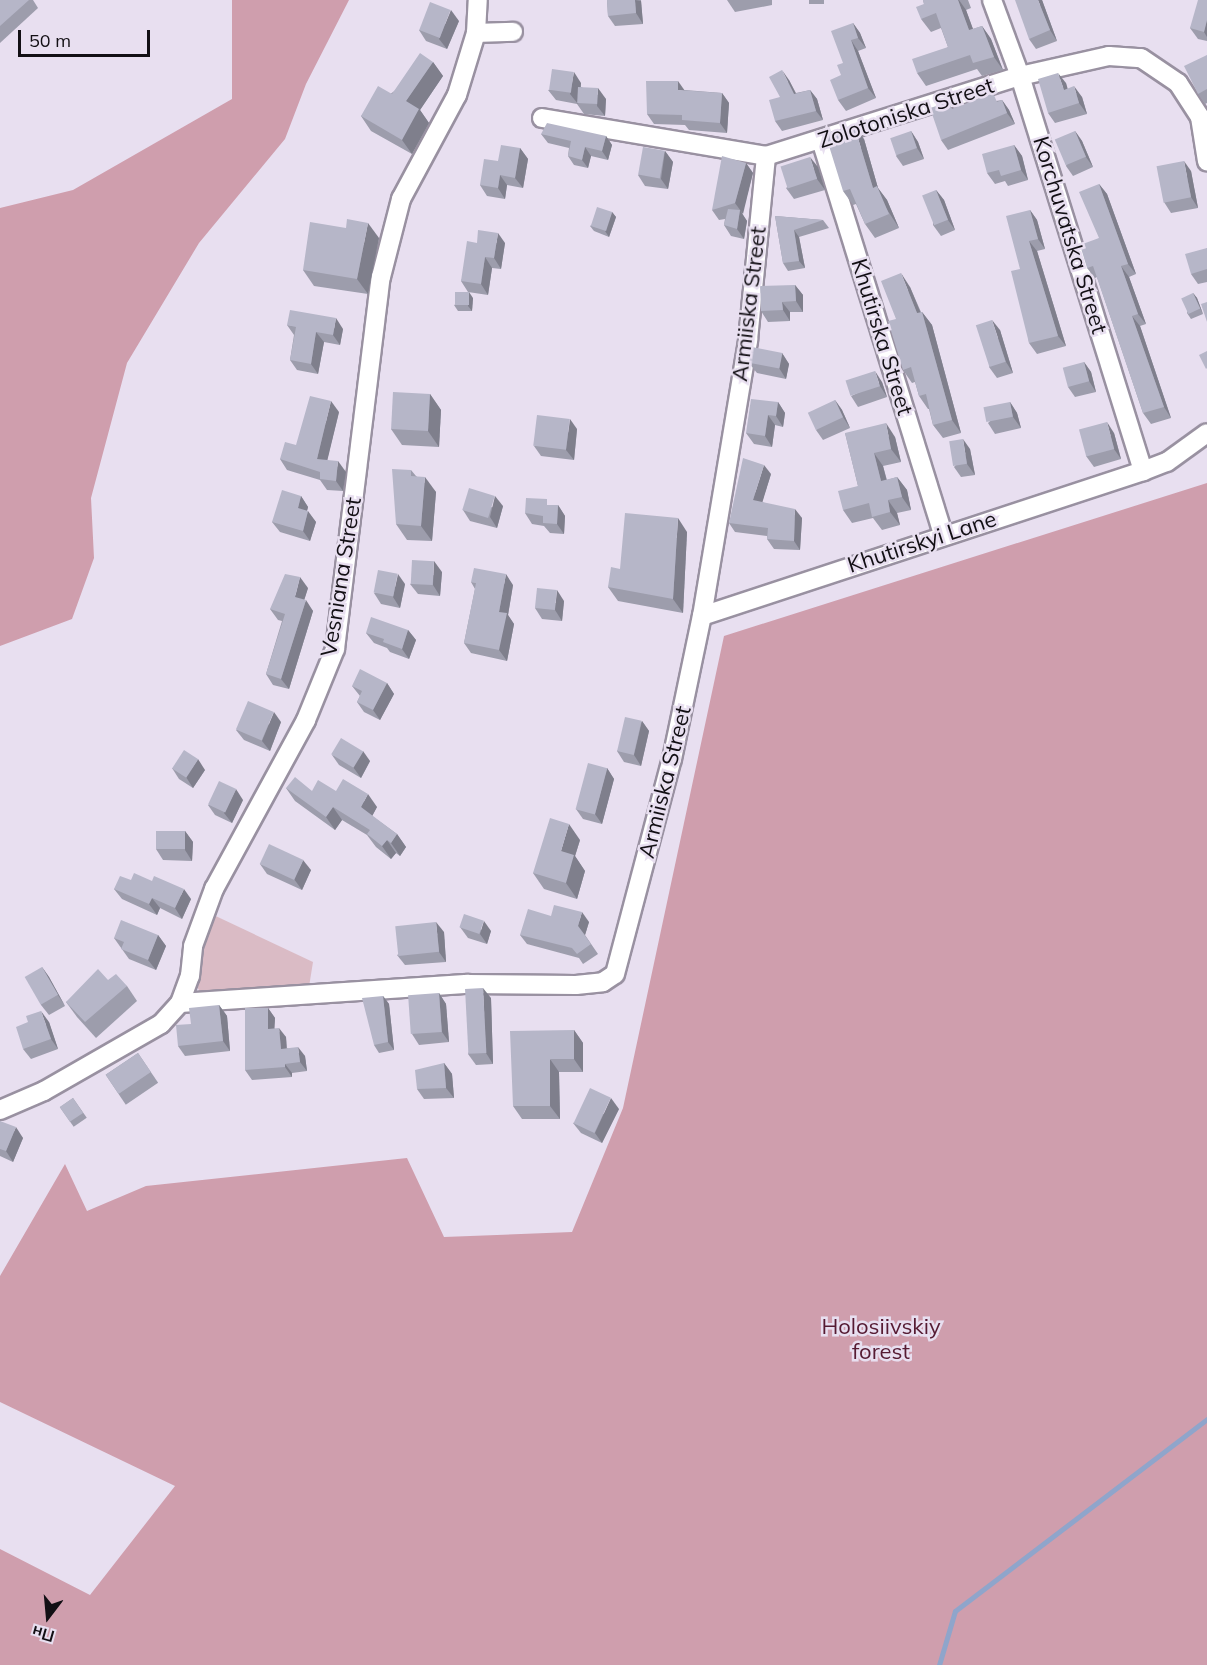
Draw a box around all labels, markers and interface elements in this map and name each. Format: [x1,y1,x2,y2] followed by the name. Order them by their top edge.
[21,18,153,56] scale bar
[29,29,71,52] text: 50 m
[815,72,997,154] street label: Zolotoniska Street
[1027,133,1113,337] street label: Korchuvatska Street
[726,225,772,383] street label: Armiiska Street
[846,256,918,418] street label: Khutirska Street
[315,495,367,659] street label: Vesniana Street
[844,506,1000,578] street label: Khutirskyi Lane
[633,703,697,861] street label: Armiiska Street
[821,1313,941,1364] park label: Holosiivskiy forest
[18,1587,78,1647] north arrow
[30,1622,56,1647] text: Пн

